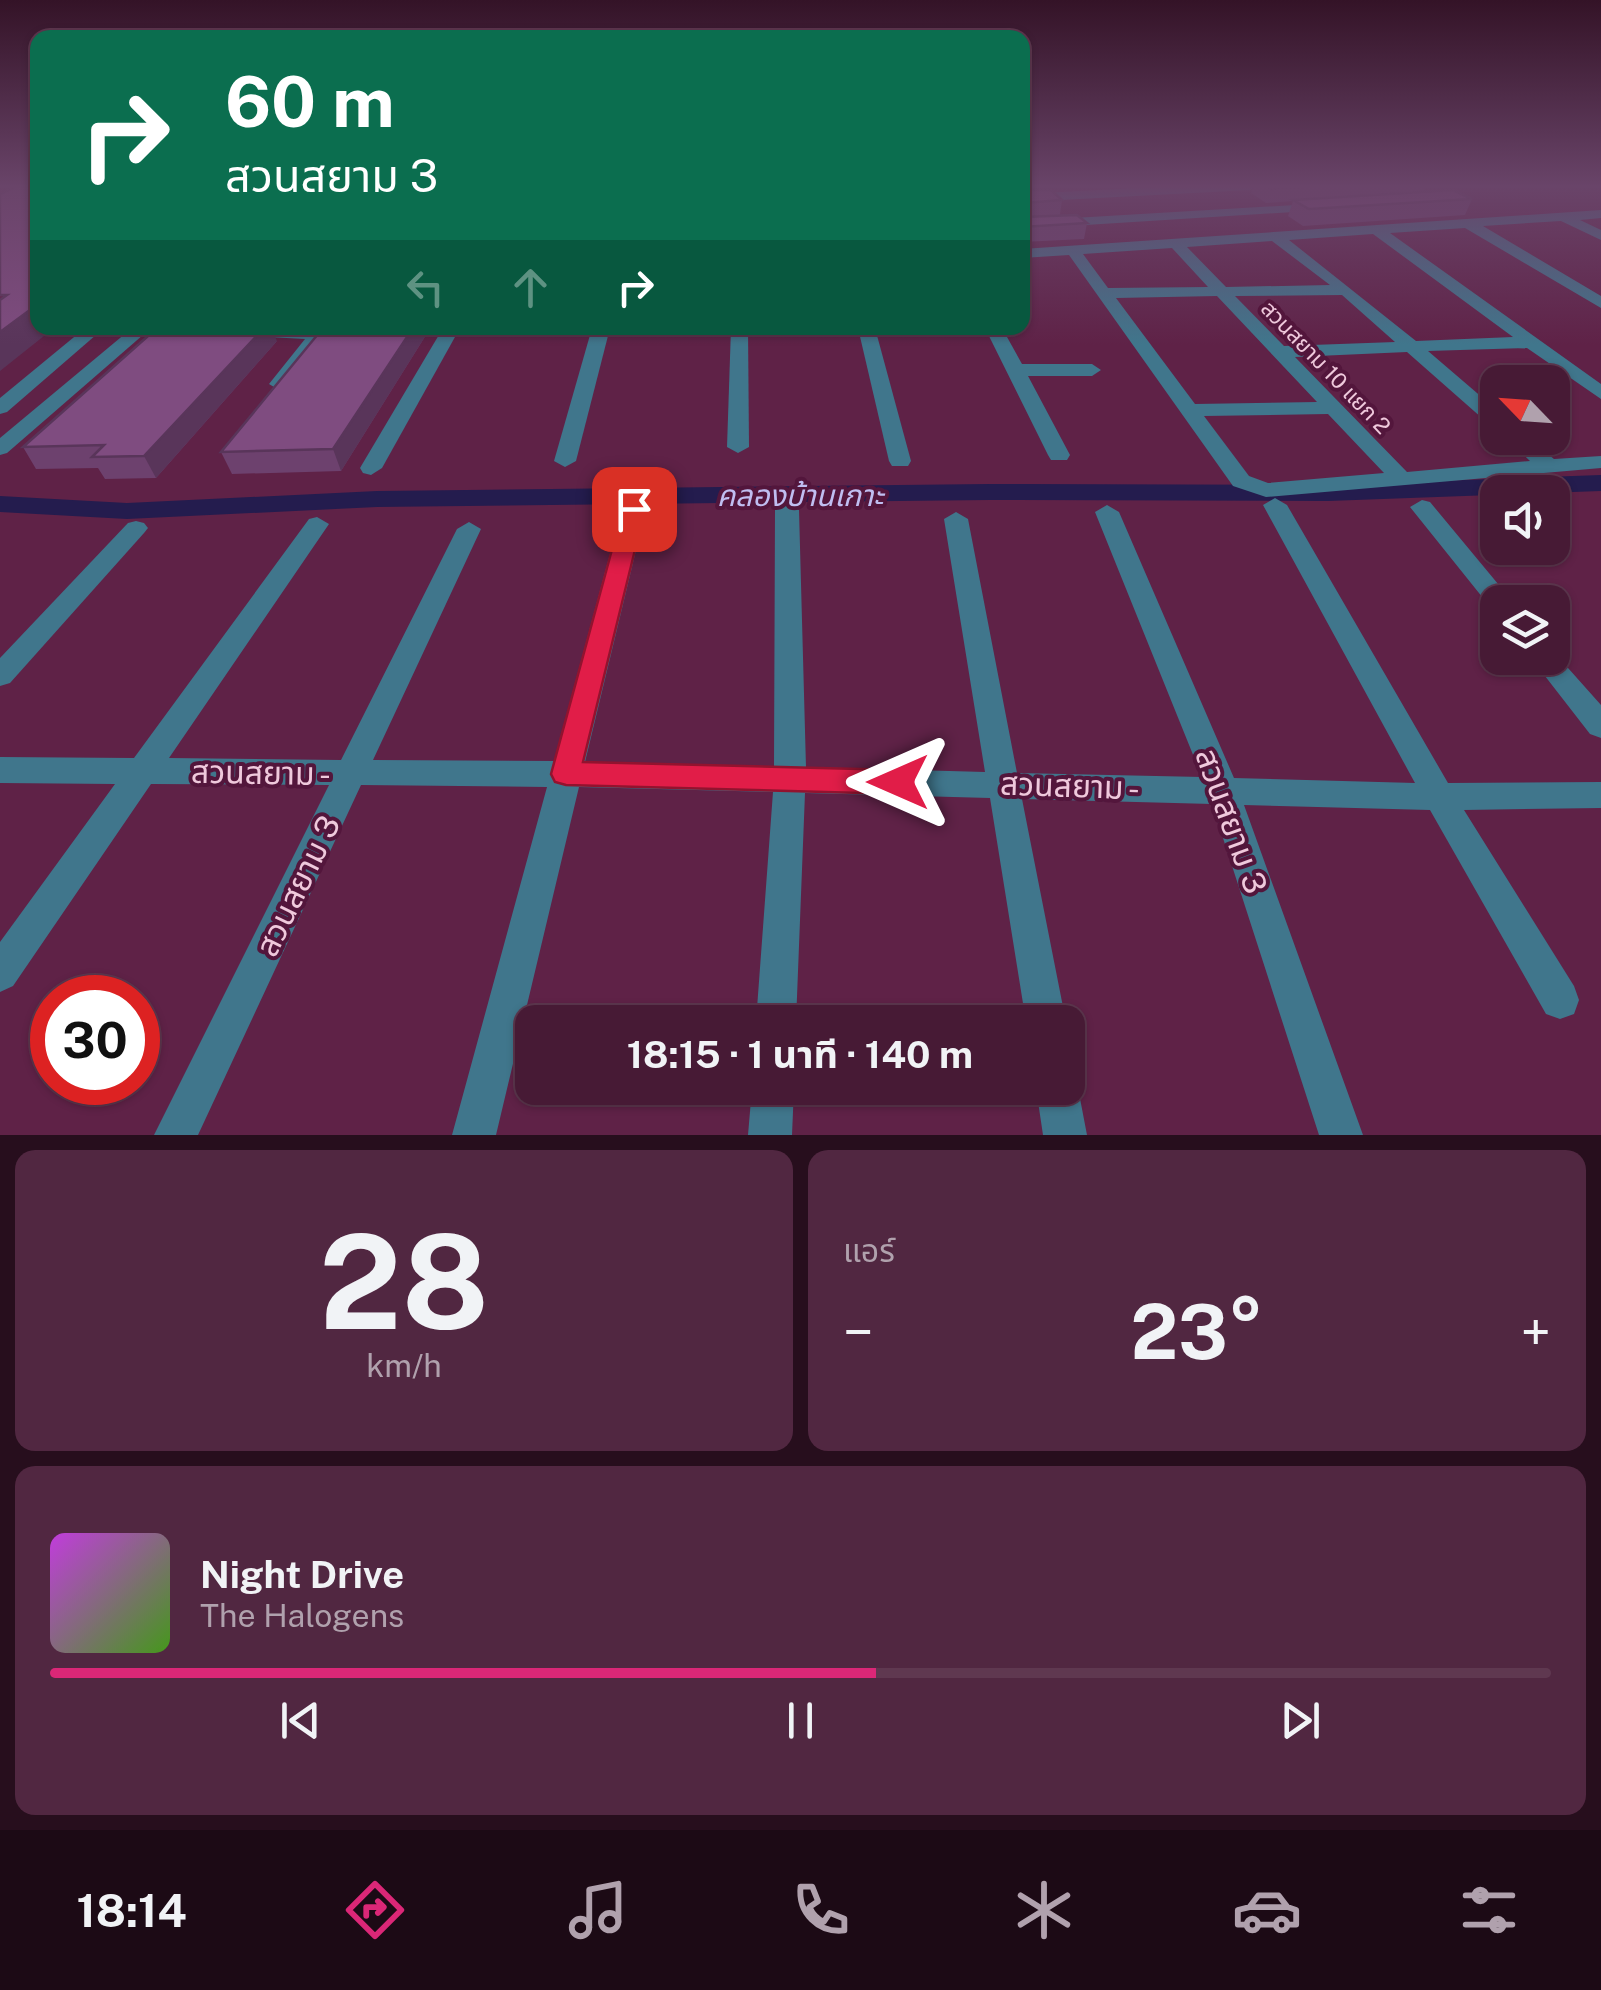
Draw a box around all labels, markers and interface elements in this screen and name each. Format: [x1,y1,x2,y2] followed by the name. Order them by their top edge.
[225,60,395,143] text: 60 m
[60,70,190,200] icon: right
[225,149,438,202] text: สวนสยาม 3
[398,260,453,315] icon: left
[503,260,558,315] icon: ahead
[608,260,663,315] icon: right
[1256,295,1396,439] street label: สวนสยาม 10 แยก 2
[1480,365,1570,455] north arrow
[1480,365,1570,675] map controls
[592,467,677,552] pin
[1480,475,1570,565] button: sound
[717,477,886,513] water label: คลองบ้านเกาะ
[607,482,662,537] icon: arrive
[1480,585,1570,675] button: layers
[846,730,950,834] position arrow
[1188,743,1275,898] street label: สวนสยาม 3
[191,753,331,792] street label: สวนสยาม -
[999,765,1141,806] street label: สวนสยาม -
[248,810,347,962] street label: สวนสยาม 3
[30,975,160,1105] speed limit sign: 30
[627,1032,973,1077] text: 18:15 · 1 นาที · 140 m
[319,1206,489,1358] text: 28
[843,1232,895,1269] text: แอร์
[1130,1288,1264,1376] text: 23°
[843,1300,874,1364] text: −
[1521,1300,1551,1364] text: +
[366,1347,442,1384] text: km/h
[200,1552,404,1597] text: Night Drive
[200,1597,404,1634] text: The Halogens
[273,1693,328,1748] icon: previous
[773,1693,828,1748] icon: pause
[1273,1693,1328,1748] icon: next
[340,1875,410,1945] icon: directions
[563,1875,633,1945] icon: music
[786,1875,856,1945] icon: phone
[1009,1875,1079,1945] icon: climate
[1232,1875,1302,1945] icon: car
[1454,1875,1524,1945] icon: filters
[76,1884,187,1937] text: 18:14

